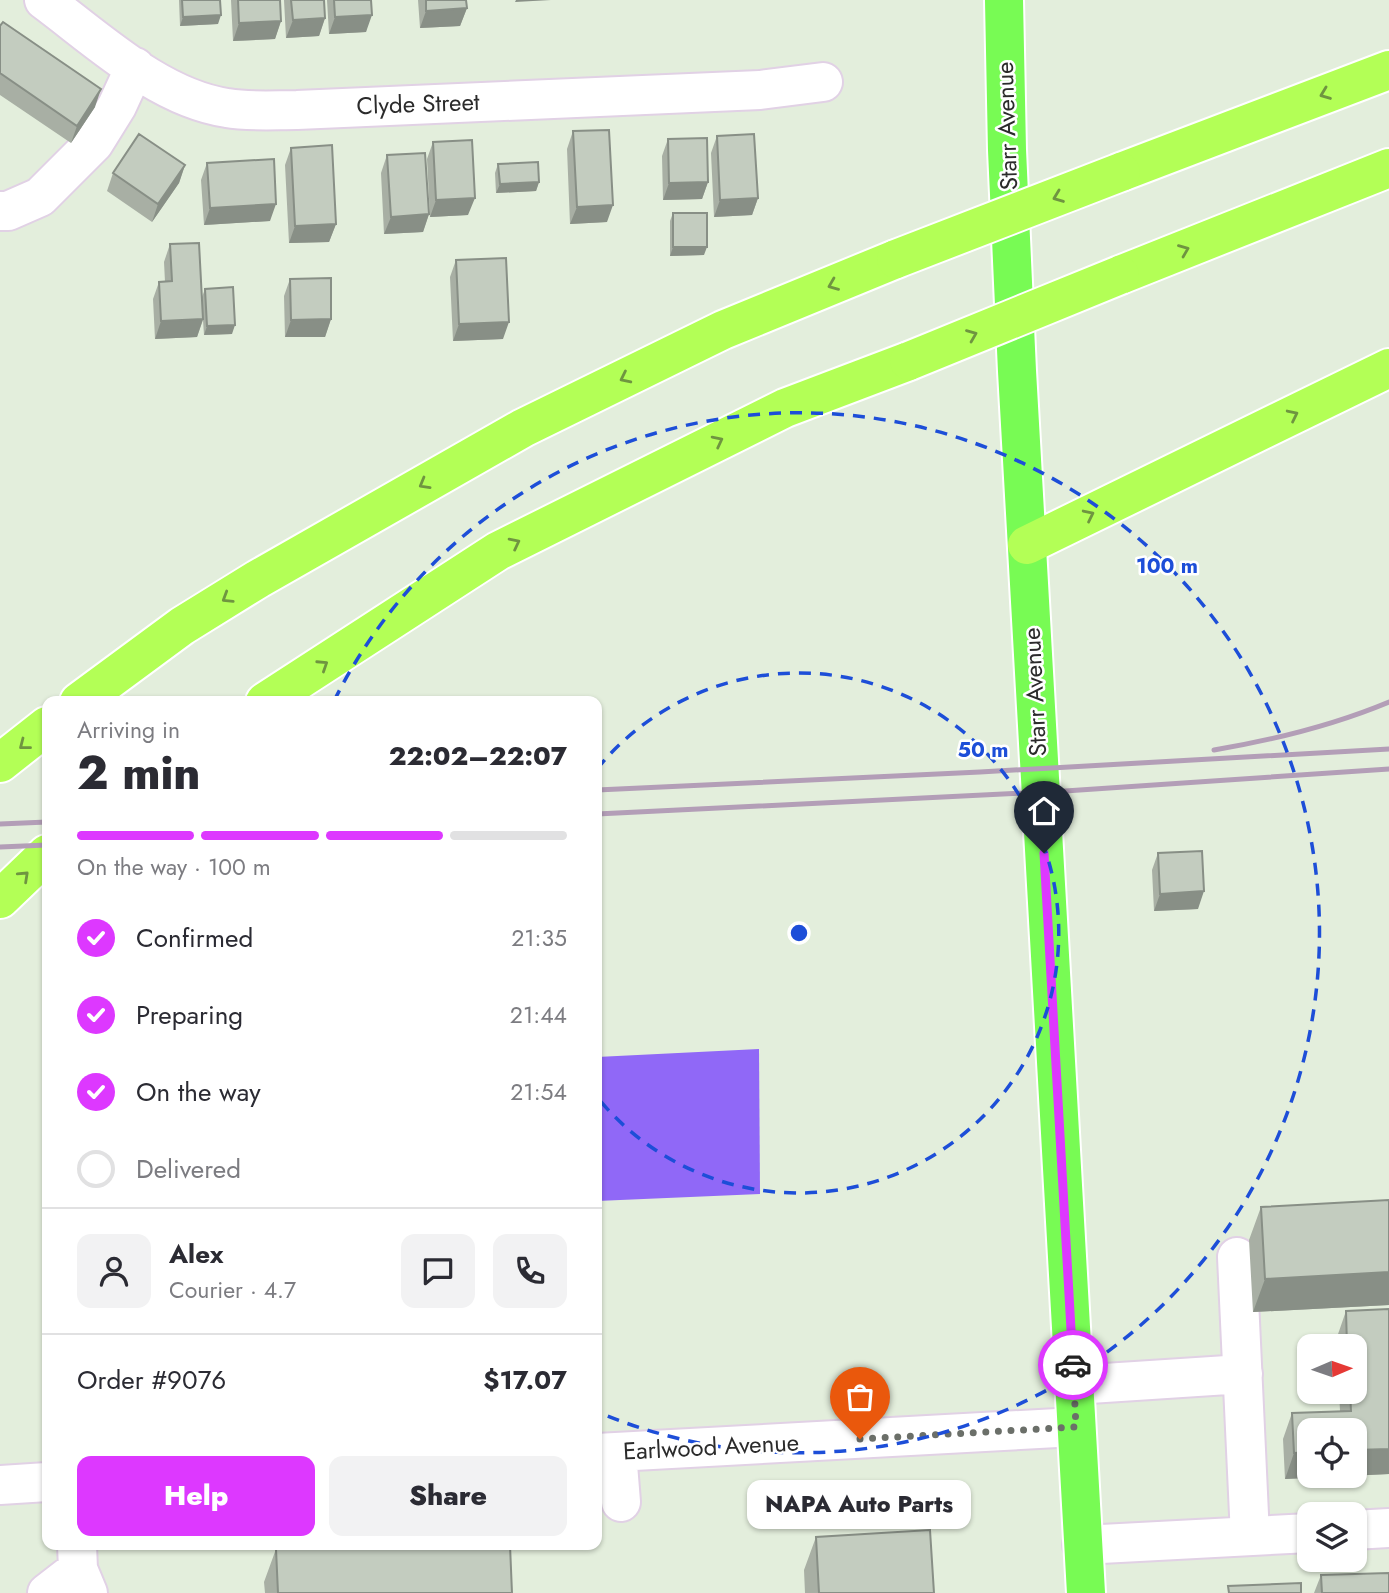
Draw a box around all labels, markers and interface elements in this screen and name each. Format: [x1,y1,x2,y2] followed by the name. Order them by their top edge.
[987,61,1026,191] street label: Starr Avenue
[356,84,480,123] street label: Clyde Street
[1320,86,1332,100] one-way arrow
[1052,188,1064,202] one-way arrow
[1177,244,1189,258] one-way arrow
[827,276,839,290] one-way arrow
[965,330,977,344] one-way arrow
[620,369,632,383] one-way arrow
[1286,409,1298,423] one-way arrow
[711,436,723,450] one-way arrow
[419,476,432,489] one-way arrow
[1082,509,1094,523] one-way arrow
[508,537,520,551] one-way arrow
[1136,551,1198,581] text: 100 m
[222,589,235,602] one-way arrow
[1014,627,1055,757] street label: Starr Avenue
[315,660,328,673] one-way arrow
[77,713,180,747] text: Arriving in
[958,735,1008,765] text: 50 m
[19,736,31,749] one-way arrow
[389,737,567,775] text: 22:02–22:07
[77,740,201,806] text: 2 min
[1014,781,1074,853] pin
[1025,792,1063,830] icon: home
[77,850,271,884] text: On the way · 100 m
[16,872,29,885] one-way arrow
[77,919,115,957] icon: check
[136,919,253,957] text: Confirmed
[511,921,567,955] text: 21:35
[787,921,811,945] centre of rings
[77,996,115,1034] icon: check
[136,996,243,1034] text: Preparing
[510,998,567,1032] text: 21:44
[77,1073,115,1111] icon: check
[136,1073,261,1111] text: On the way
[510,1075,567,1109] text: 21:54
[136,1150,241,1188] text: Delivered
[77,1234,151,1308] button: person
[401,1234,475,1308] button: chat
[493,1234,567,1308] button: phone
[169,1235,223,1273] text: Alex
[169,1273,296,1307] text: Courier · 4.7
[1038,1330,1108,1400] courier
[1297,1334,1367,1404] north arrow
[1297,1334,1367,1572] map controls
[1054,1346,1092,1384] icon: car
[77,1361,226,1399] text: Order #9076
[483,1361,567,1399] text: $17.07
[830,1367,890,1439] pin
[841,1378,879,1416] icon: bag
[1297,1418,1367,1488] button: locate
[622,1424,800,1469] street label: Earlwood Avenue
[77,1456,315,1536] button: Help
[329,1456,567,1536] button: Share
[748,1481,972,1530] callout: NAPA Auto Parts
[765,1487,953,1521] text: NAPA Auto Parts
[1297,1502,1367,1572] button: layers

